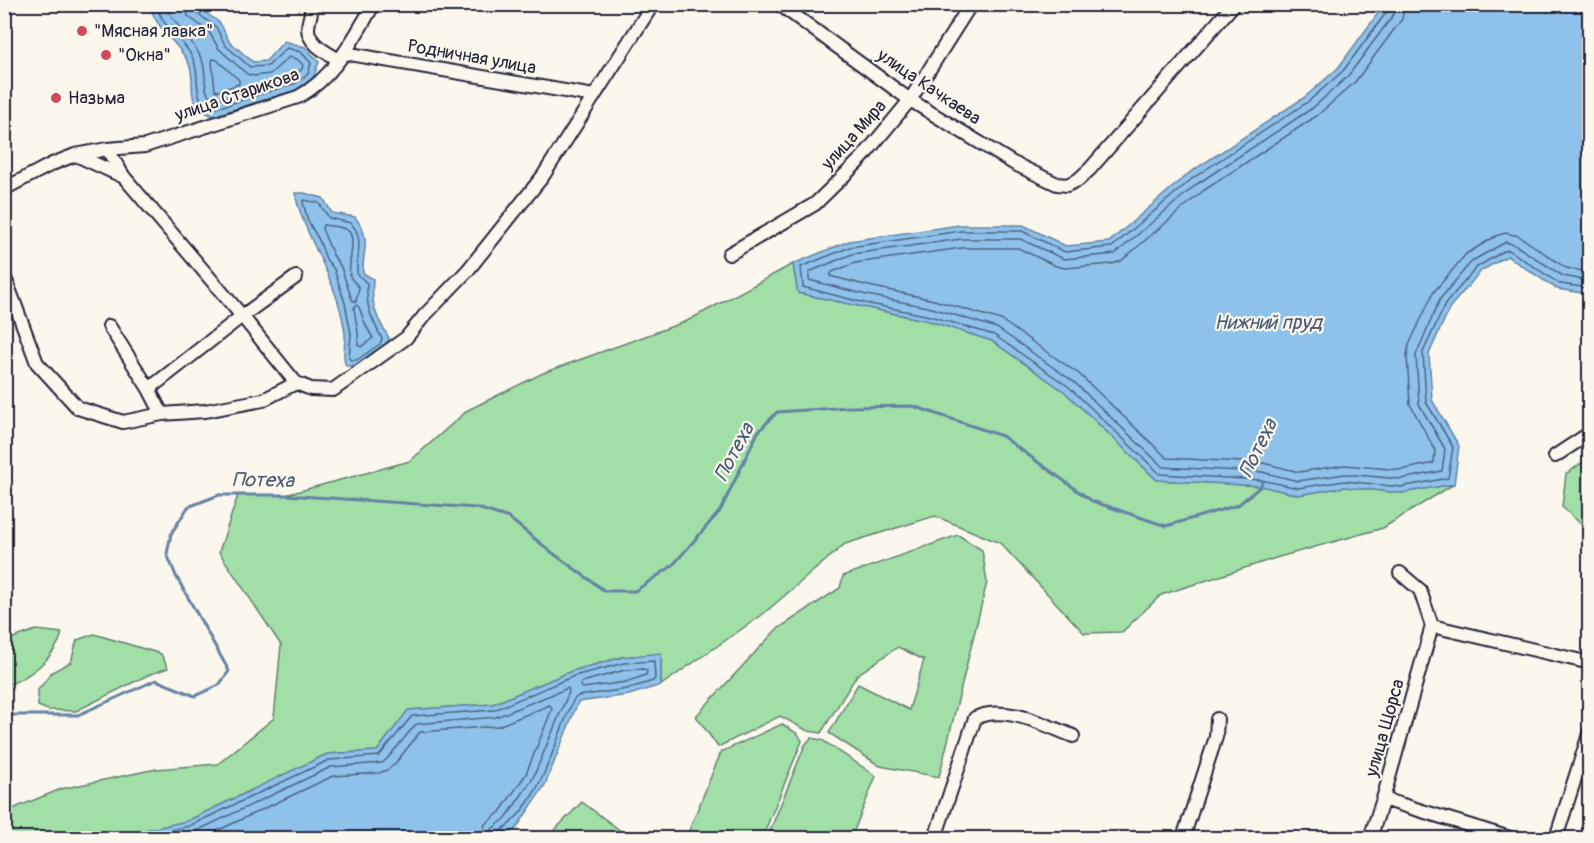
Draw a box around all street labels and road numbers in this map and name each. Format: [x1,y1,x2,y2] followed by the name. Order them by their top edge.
[406,34,538,80] street label: Родничная улица
[872,43,985,130] street label: улица Качкаева
[171,63,302,127] street label: улица Старикова
[816,95,892,176] street label: улица Мира
[1360,677,1410,780] street label: улица Щорса

